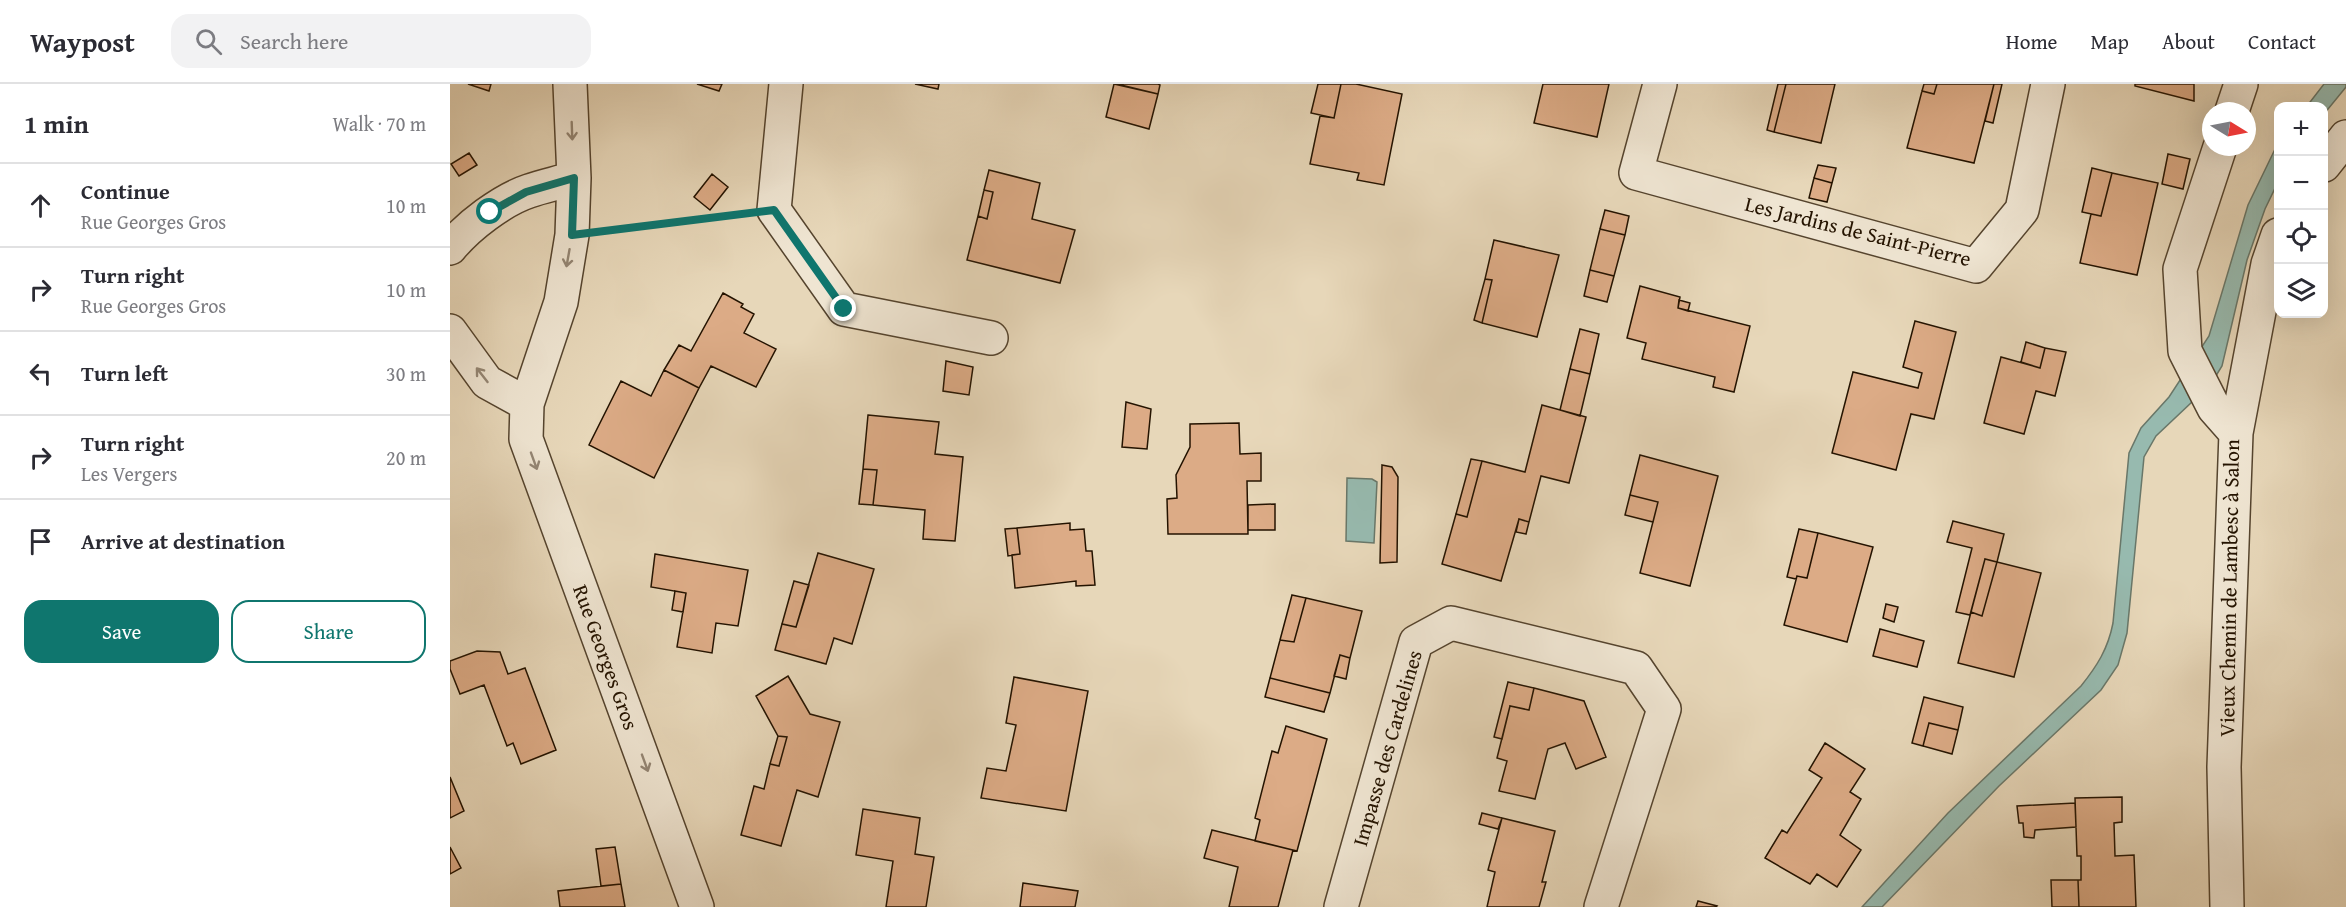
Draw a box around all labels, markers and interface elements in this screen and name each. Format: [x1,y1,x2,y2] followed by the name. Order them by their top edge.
[171,14,591,68] search box
[30,21,135,62] text: Waypost
[192,25,225,58] icon: search
[240,25,348,57] text: Search here
[2006,26,2057,57] text: Home
[2090,26,2129,57] text: Map
[2162,26,2215,57] text: About
[2248,26,2316,57] text: Contact
[2202,102,2256,156] north arrow
[2274,102,2328,318] map controls
[2274,102,2328,156] button: +
[24,104,89,143] text: 1 min
[332,109,426,138] text: Walk · 70 m
[566,121,578,141] one-way arrow
[2274,156,2328,210] button: −
[81,175,170,207] text: Continue
[1742,188,1974,274] street label: Les Jardins de Saint-Pierre
[24,189,57,222] icon: ahead
[386,191,426,220] text: 10 m
[476,198,502,224] route start
[81,207,226,236] text: Rue Georges Gros
[2274,210,2328,264] button: locate
[563,247,574,267] one-way arrow
[81,259,184,291] text: Turn right
[2274,264,2328,318] button: layers
[24,273,57,306] icon: right
[386,275,426,304] text: 10 m
[81,291,226,320] text: Rue Georges Gros
[830,295,856,321] route end
[24,357,57,390] icon: left
[81,357,168,389] text: Turn left
[386,359,426,388] text: 30 m
[476,367,489,383] one-way arrow
[81,427,184,459] text: Turn right
[2211,439,2247,737] street label: Vieux Chemin de Lambesc à Salon
[24,441,57,474] icon: right
[386,443,426,472] text: 20 m
[530,451,541,470] one-way arrow
[81,459,178,488] text: Les Vergers
[24,525,57,558] icon: arrive
[81,525,285,557] text: Arrive at destination
[565,580,647,734] street label: Rue Georges Gros
[24,600,219,663] button: Save
[231,600,426,663] button: Share
[1344,646,1430,850] street label: Impasse des Cardelines
[640,753,651,772] one-way arrow

